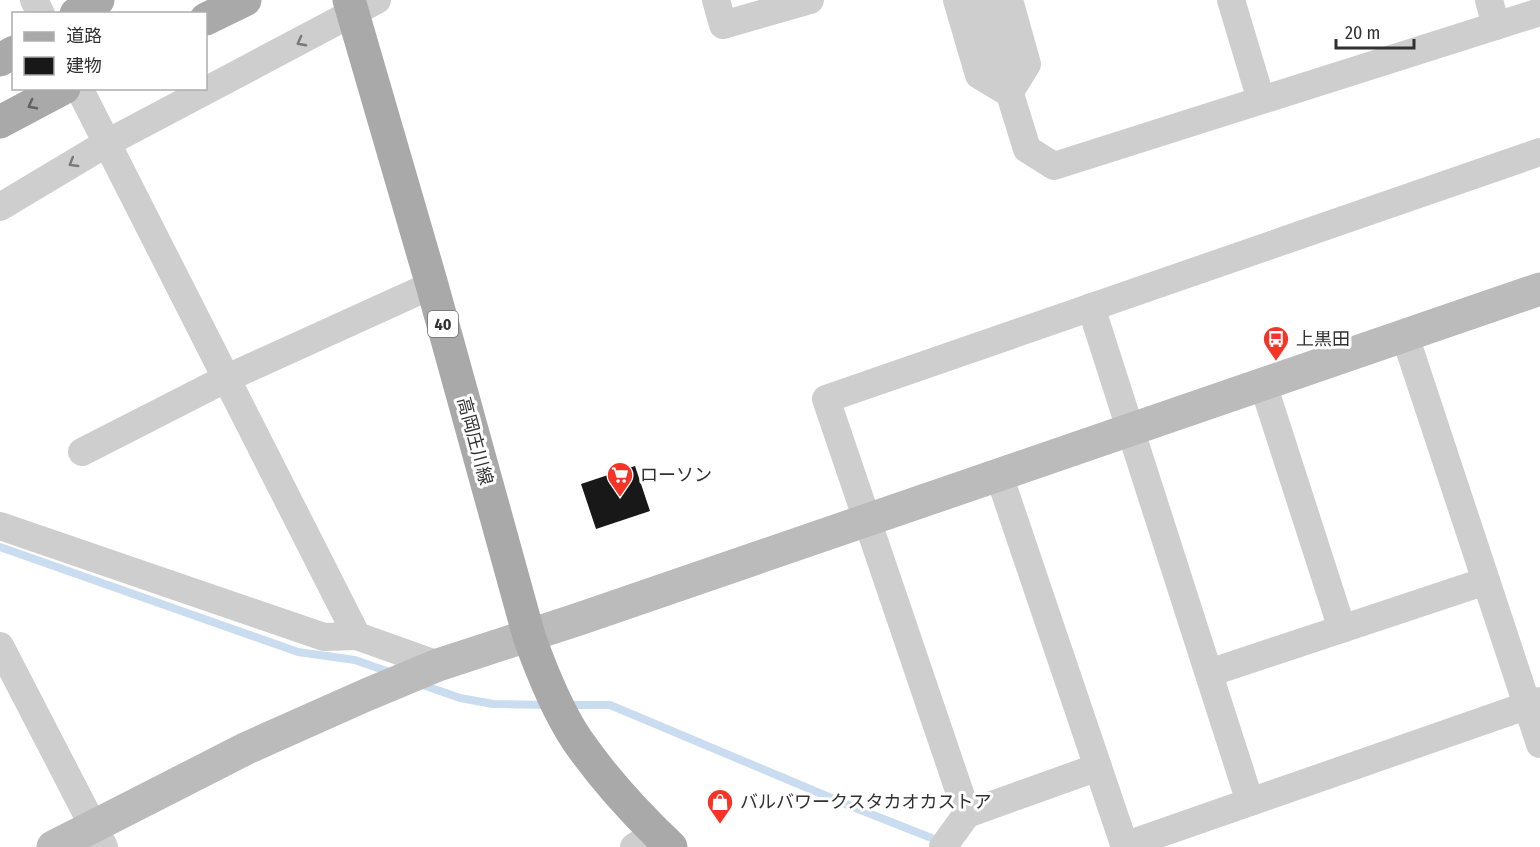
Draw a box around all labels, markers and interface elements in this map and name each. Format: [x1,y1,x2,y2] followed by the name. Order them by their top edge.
[12,12,207,90] legend
[1336,12,1414,50] scale bar
[1345,22,1380,44] text: 20 m
[66,25,102,47] text: 道路
[297,35,307,46] one-way arrow
[66,55,102,77] text: 建物
[27,98,38,109] one-way arrow
[69,156,79,167] one-way arrow
[428,311,458,337] road number: 40
[1261,324,1291,362] bus stop icon: 上黒田
[1296,328,1350,350] place label: 上黒田
[453,395,497,487] street label: 高岡庄川線
[605,460,635,498] supermarket icon: ローソン
[640,464,712,486] place label: ローソン
[705,787,735,825] shop icon: バルバワークスタカオカストア
[740,791,991,813] place label: バルバワークスタカオカストア

